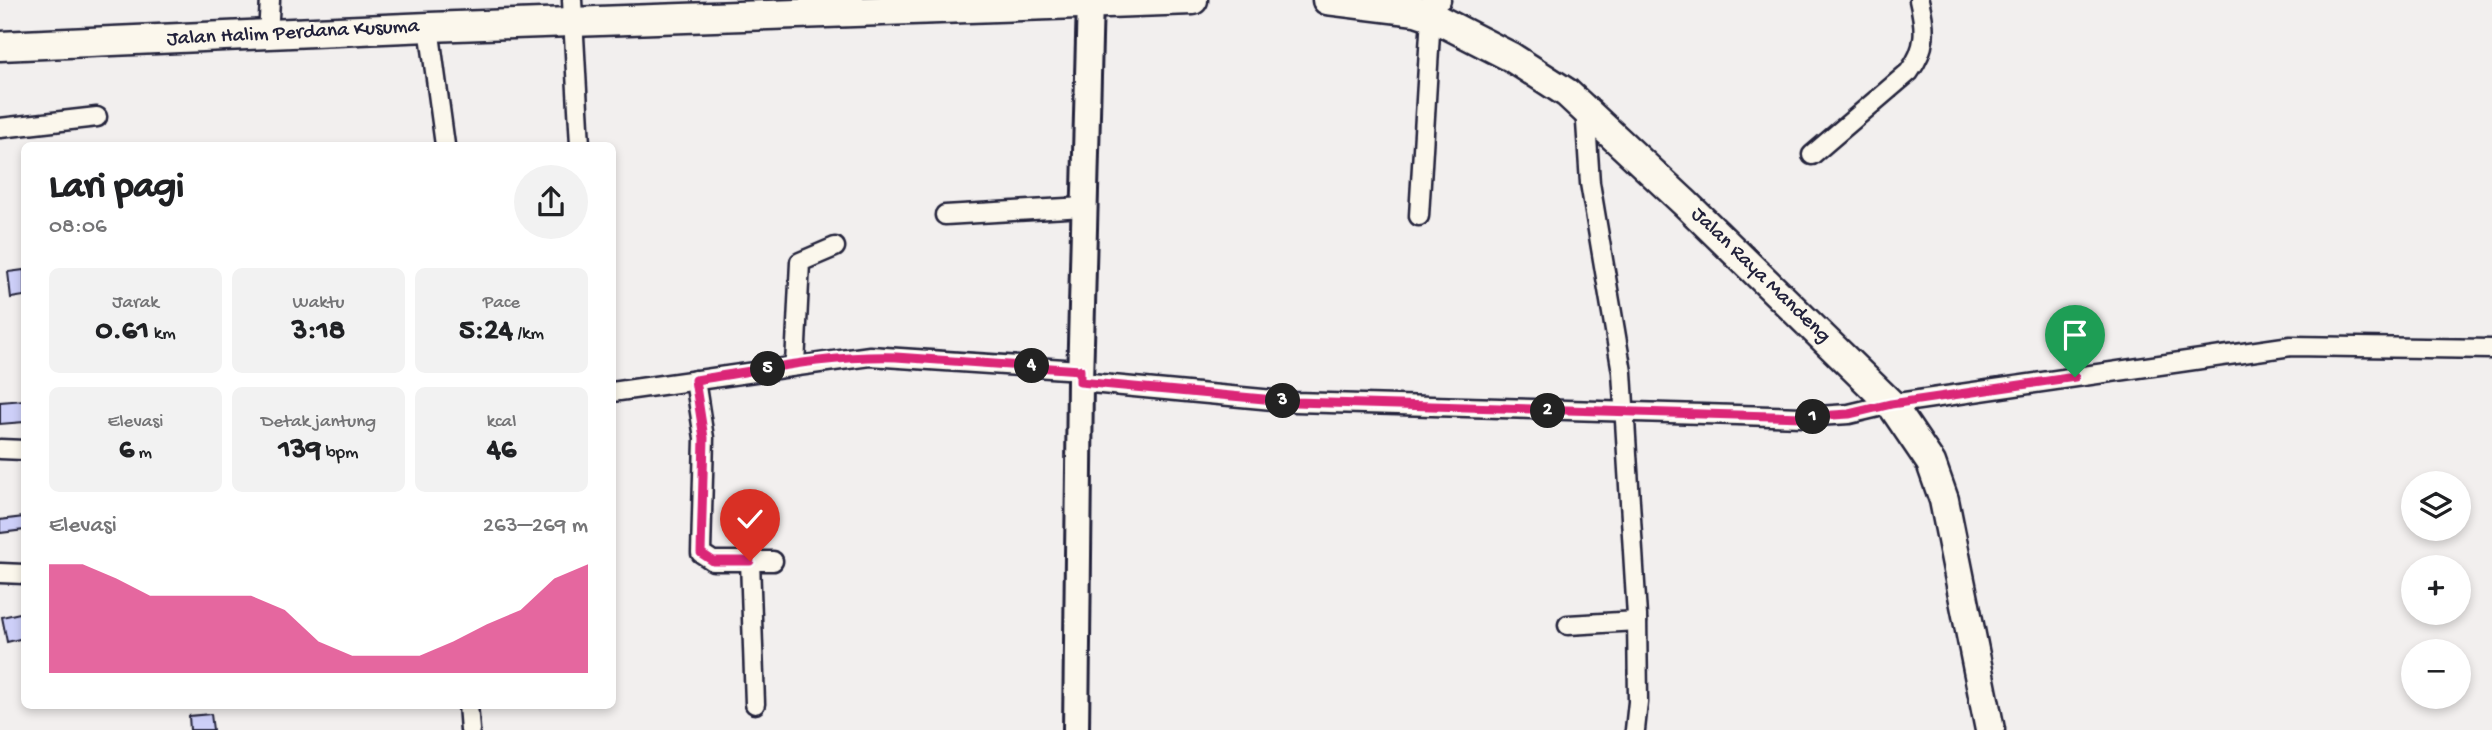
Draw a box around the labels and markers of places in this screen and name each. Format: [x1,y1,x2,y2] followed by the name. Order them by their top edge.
[2045,305,2105,377] pin
[1014,348,1050,384] pin: 4
[750,352,786,386] pin: 5
[1266,384,1300,418] pin: 3
[1530,394,1566,428] pin: 2
[1796,400,1830,434] pin: 1
[720,489,780,561] pin

